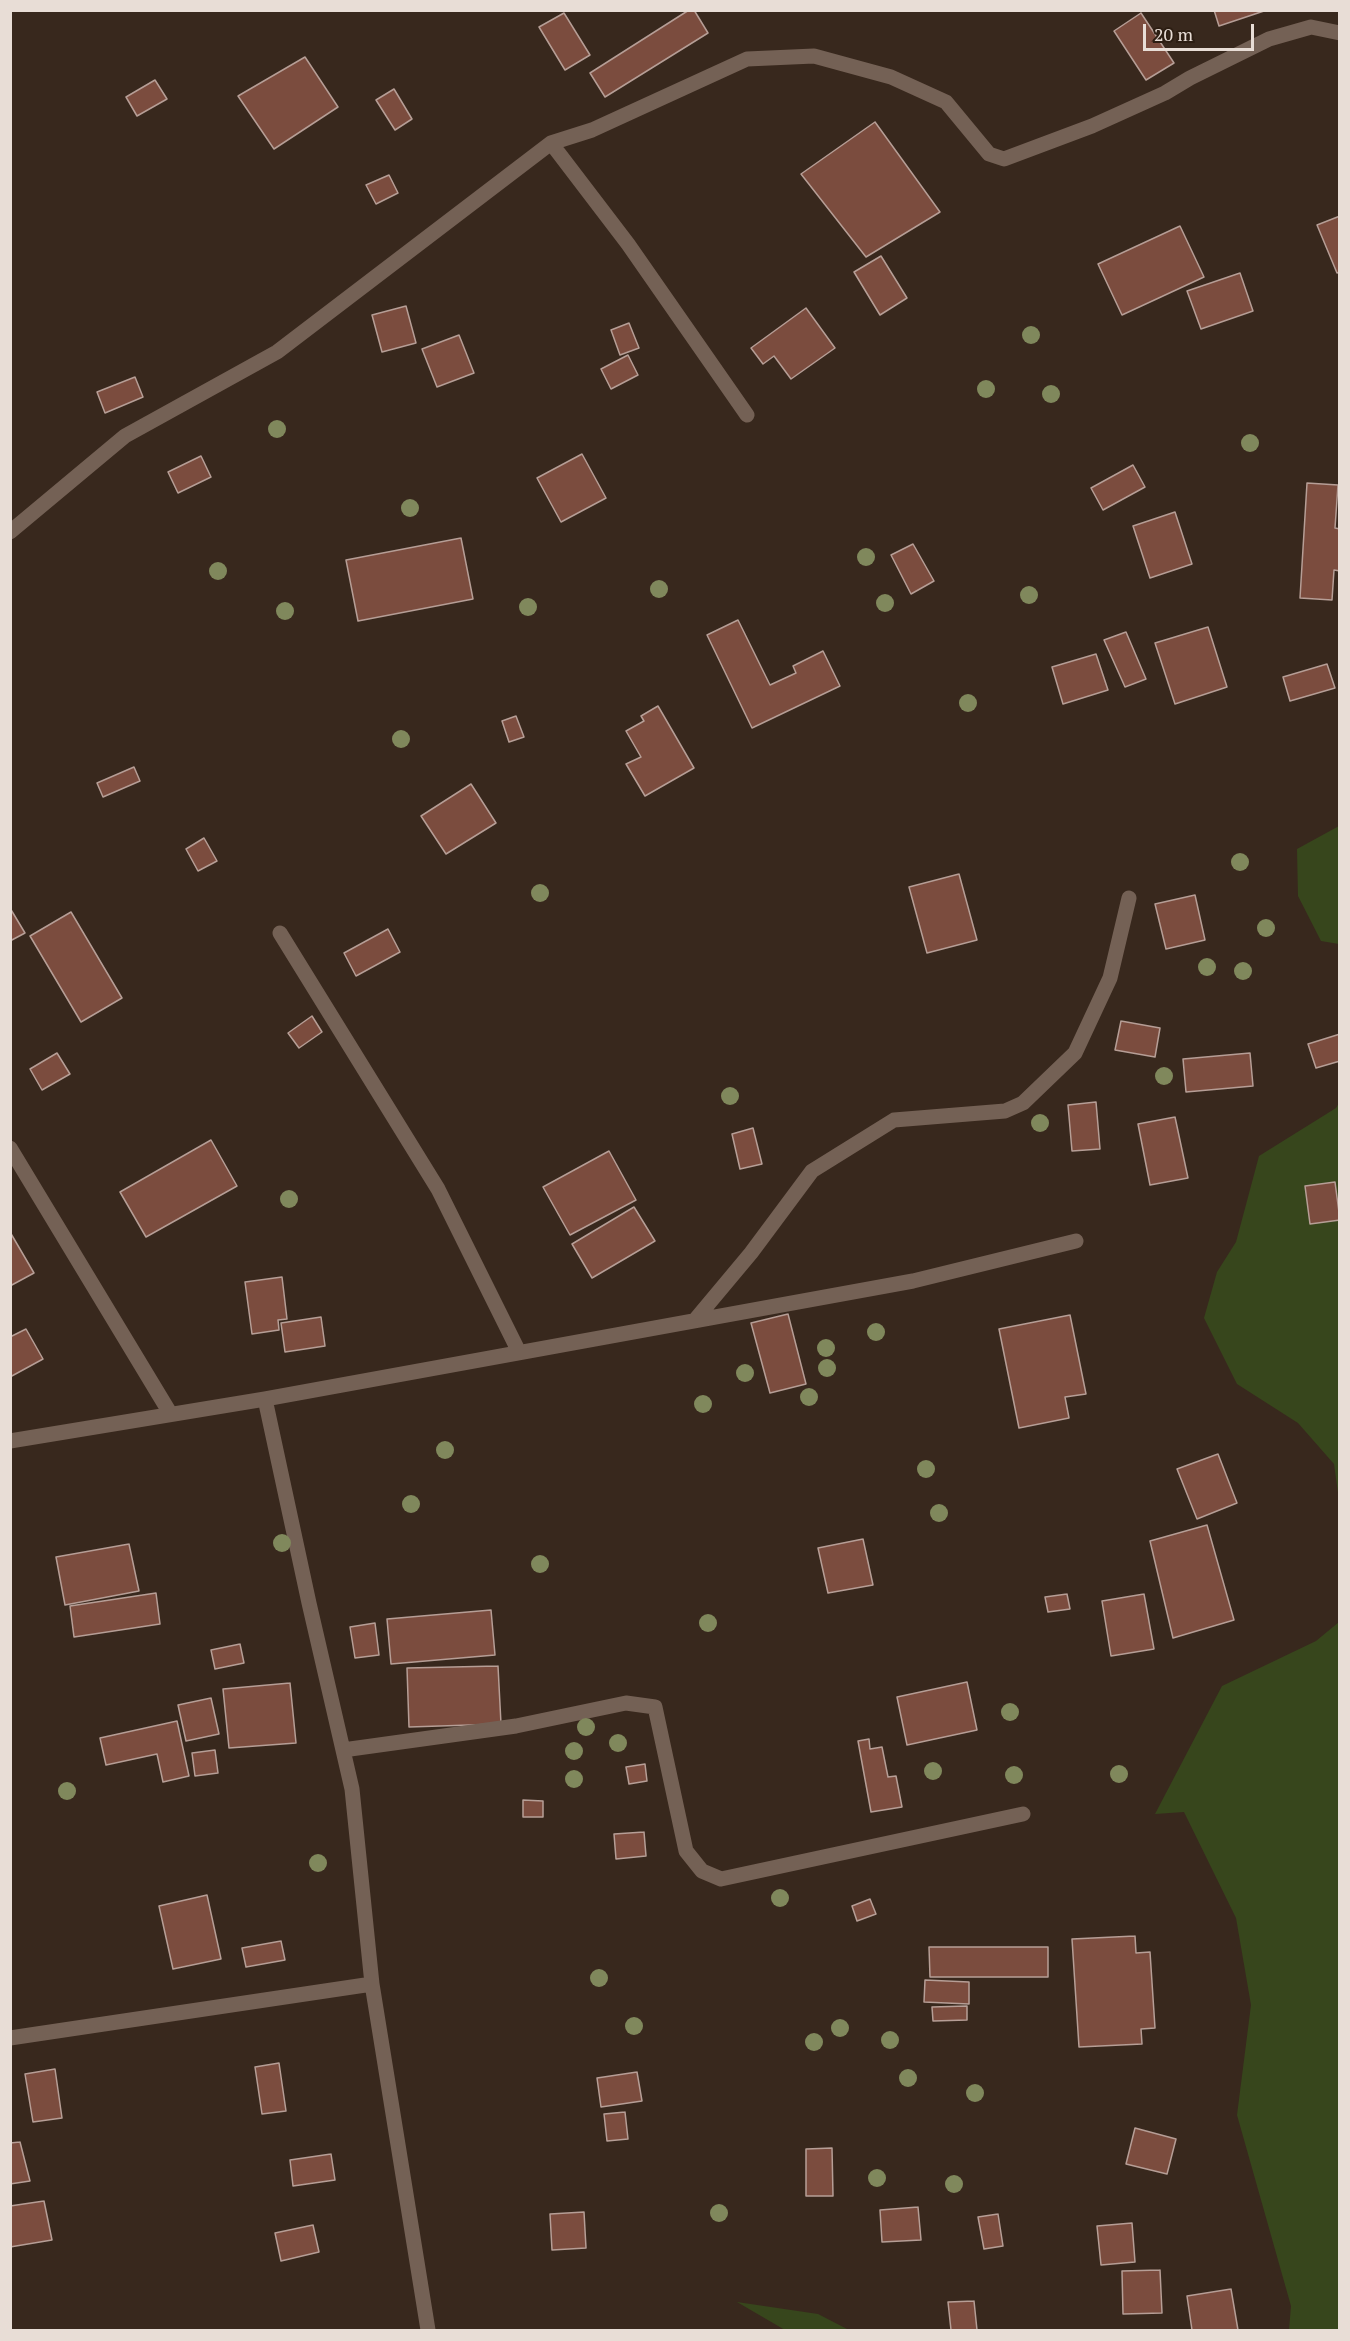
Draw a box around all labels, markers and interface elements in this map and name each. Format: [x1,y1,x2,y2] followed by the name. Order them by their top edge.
[1146,12,1257,50] scale bar
[1154,22,1193,46] text: 20 m

